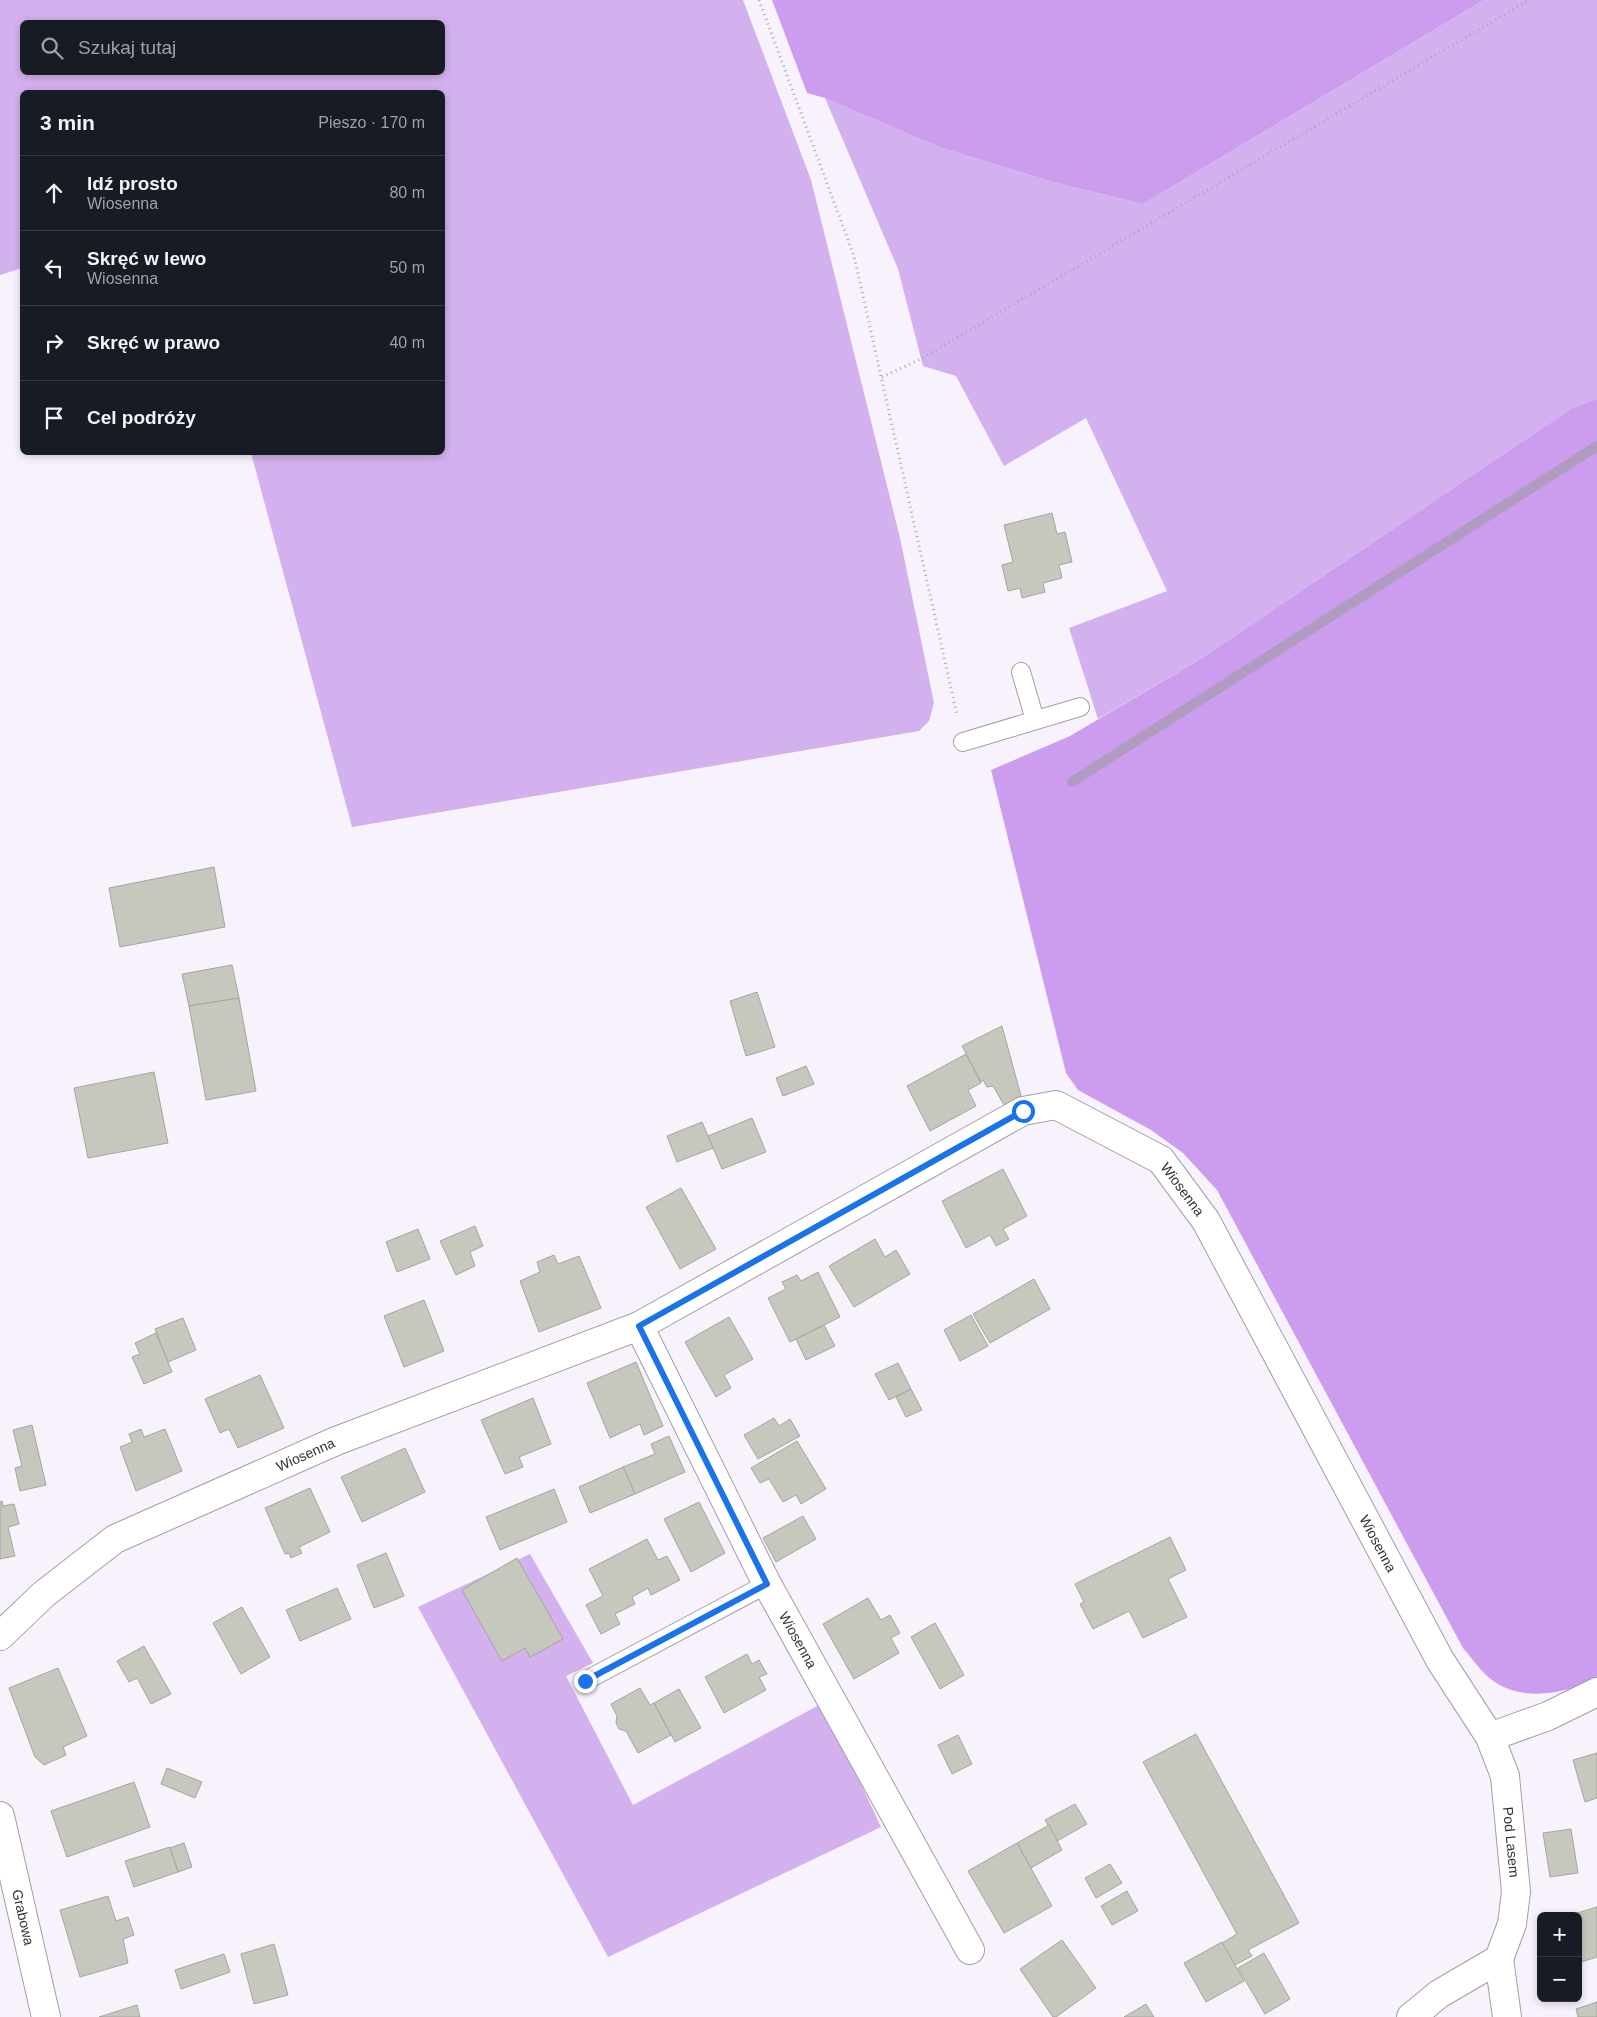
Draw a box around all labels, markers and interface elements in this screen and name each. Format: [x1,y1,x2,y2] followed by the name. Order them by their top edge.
[20,20,445,75] search box
[38,34,66,62] icon: search
[78,37,176,58] text: Szukaj tutaj
[40,111,95,134] text: 3 min
[318,114,425,131] text: Pieszo · 170 m
[87,173,178,194] text: Idź prosto
[40,179,68,207] icon: ahead
[389,184,425,201] text: 80 m
[87,195,158,212] text: Wiosenna
[87,248,206,269] text: Skręć w lewo
[40,254,68,282] icon: left
[389,259,425,276] text: 50 m
[87,270,158,287] text: Wiosenna
[40,329,68,357] icon: right
[87,332,220,353] text: Skręć w prawo
[389,334,425,351] text: 40 m
[40,404,68,432] icon: arrive
[87,407,196,428] text: Cel podróży
[1012,1100,1035,1123] route start
[1158,1159,1208,1219] street label: Wiosenna
[274,1435,337,1474] street label: Wiosenna
[1356,1512,1400,1575] street label: Wiosenna
[776,1609,820,1671] street label: Wiosenna
[574,1670,597,1693] route end
[1500,1806,1523,1878] street label: Pod Lasem
[9,1888,37,1947] street label: Grabowa
[1537,1912,1582,2002] map controls
[1537,1912,1582,1957] button: +
[1537,1957,1582,2002] button: −

